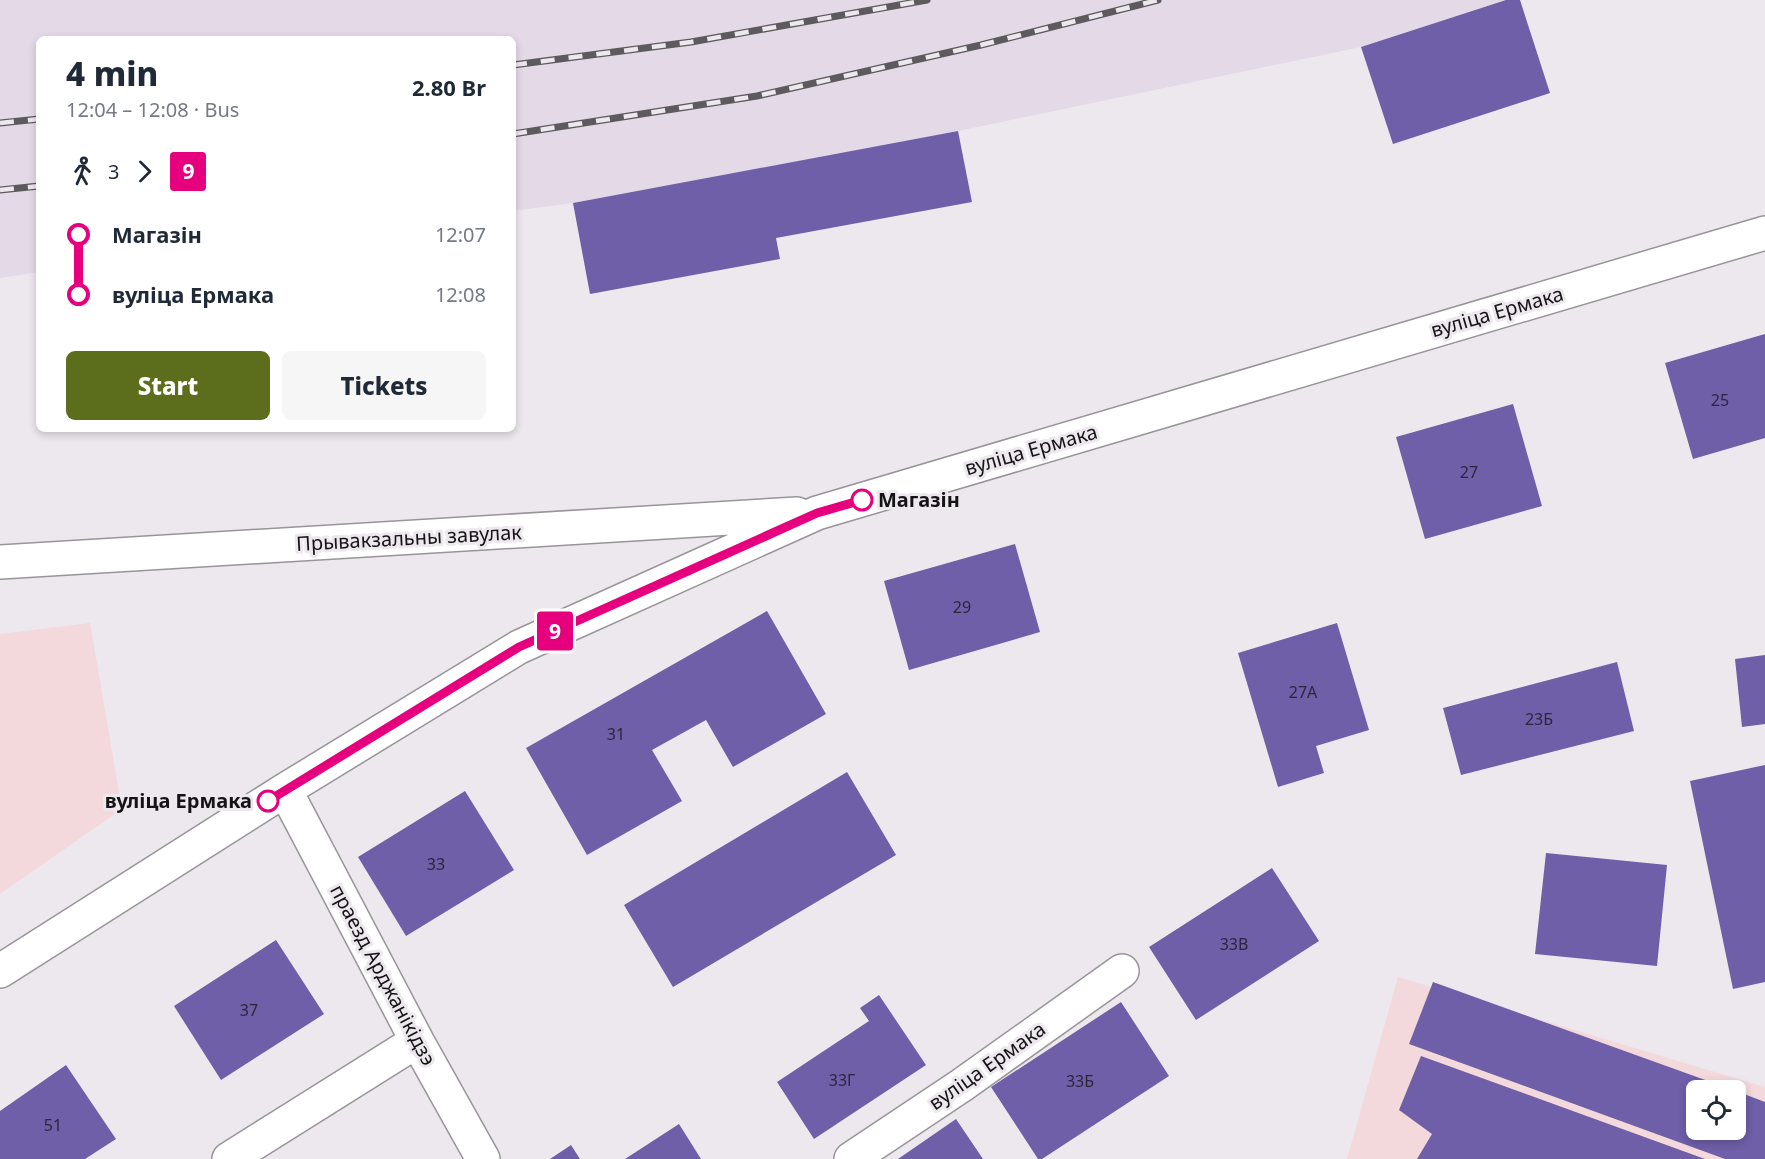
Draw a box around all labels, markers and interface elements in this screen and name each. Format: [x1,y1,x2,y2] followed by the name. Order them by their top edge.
[66,51,158,96] text: 4 min
[412,72,486,102] text: 2.80 Br
[66,96,239,123] text: 12:04 – 12:08 · Bus
[66,155,99,188] icon: walk
[128,155,161,188] icon: forward
[182,157,194,185] text: 9
[108,158,119,185] text: 3
[112,219,202,249] text: Магазін
[435,221,486,248] text: 12:07
[112,279,274,309] text: вуліца Ермака
[1427,280,1566,343] street label: вуліца Ермака
[435,281,486,308] text: 12:08
[66,351,270,420] button: Start
[282,351,486,420] button: Tickets
[1711,389,1729,411] house number: 25
[961,418,1100,481] street label: вуліца Ермака
[1460,461,1478,483] house number: 27
[878,486,960,513] place label: Магазін
[851,489,873,511] marker: Магазін
[296,518,523,557] street label: Прывакзальны завулак
[953,596,971,618] house number: 29
[536,612,574,650] line badge: 9
[549,617,561,645] text: 9
[1289,681,1318,703] house number: 27А
[1525,708,1553,730] house number: 23Б
[607,723,625,745] house number: 31
[105,787,252,814] place label: вуліца Ермака
[257,790,279,812] marker: вуліца Ермака
[427,853,445,875] house number: 33
[324,880,443,1070] street label: праезд Арджанікідзэ
[1220,933,1248,955] house number: 33В
[240,999,258,1021] house number: 37
[923,1015,1050,1116] street label: вуліца Ермака
[829,1069,855,1091] house number: 33Г
[1066,1070,1094,1092] house number: 33Б
[1686,1080,1746,1140] map controls
[1686,1080,1746,1140] button: locate
[44,1114,62,1136] house number: 51

